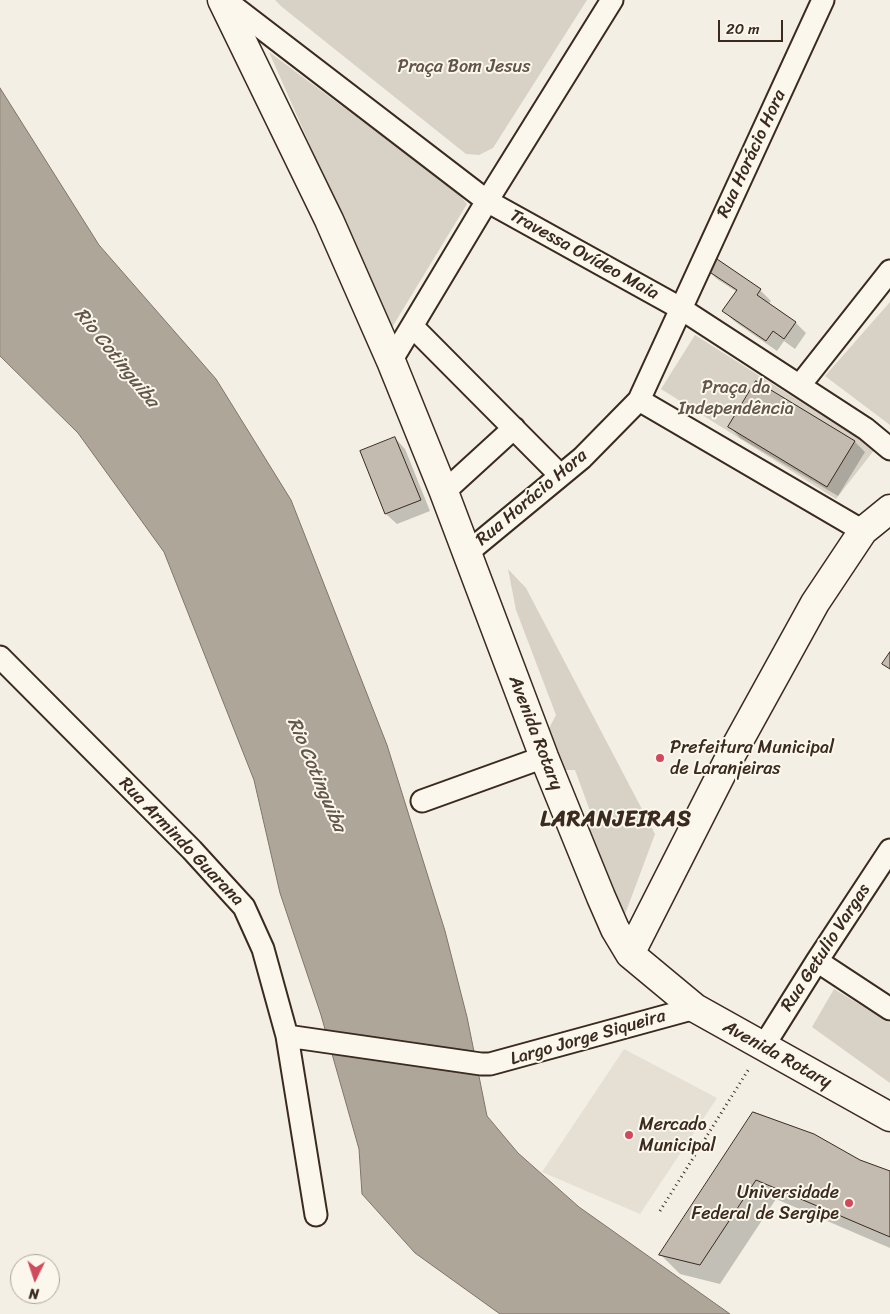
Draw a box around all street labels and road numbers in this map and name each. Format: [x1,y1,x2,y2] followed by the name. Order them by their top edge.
[713,87,791,221] street label: Rua Horácio Hora
[506,205,662,305] street label: Travessa Ovídeo Maia
[472,445,592,551] street label: Rua Horácio Hora
[503,673,567,793] street label: Avenida Rotary
[114,773,248,911] street label: Rua Armindo Guarana
[777,880,875,1016] street label: Rua Getulio Vargas
[508,1006,668,1070] street label: Largo Jorge Siqueira
[719,1016,835,1094] street label: Avenida Rotary

